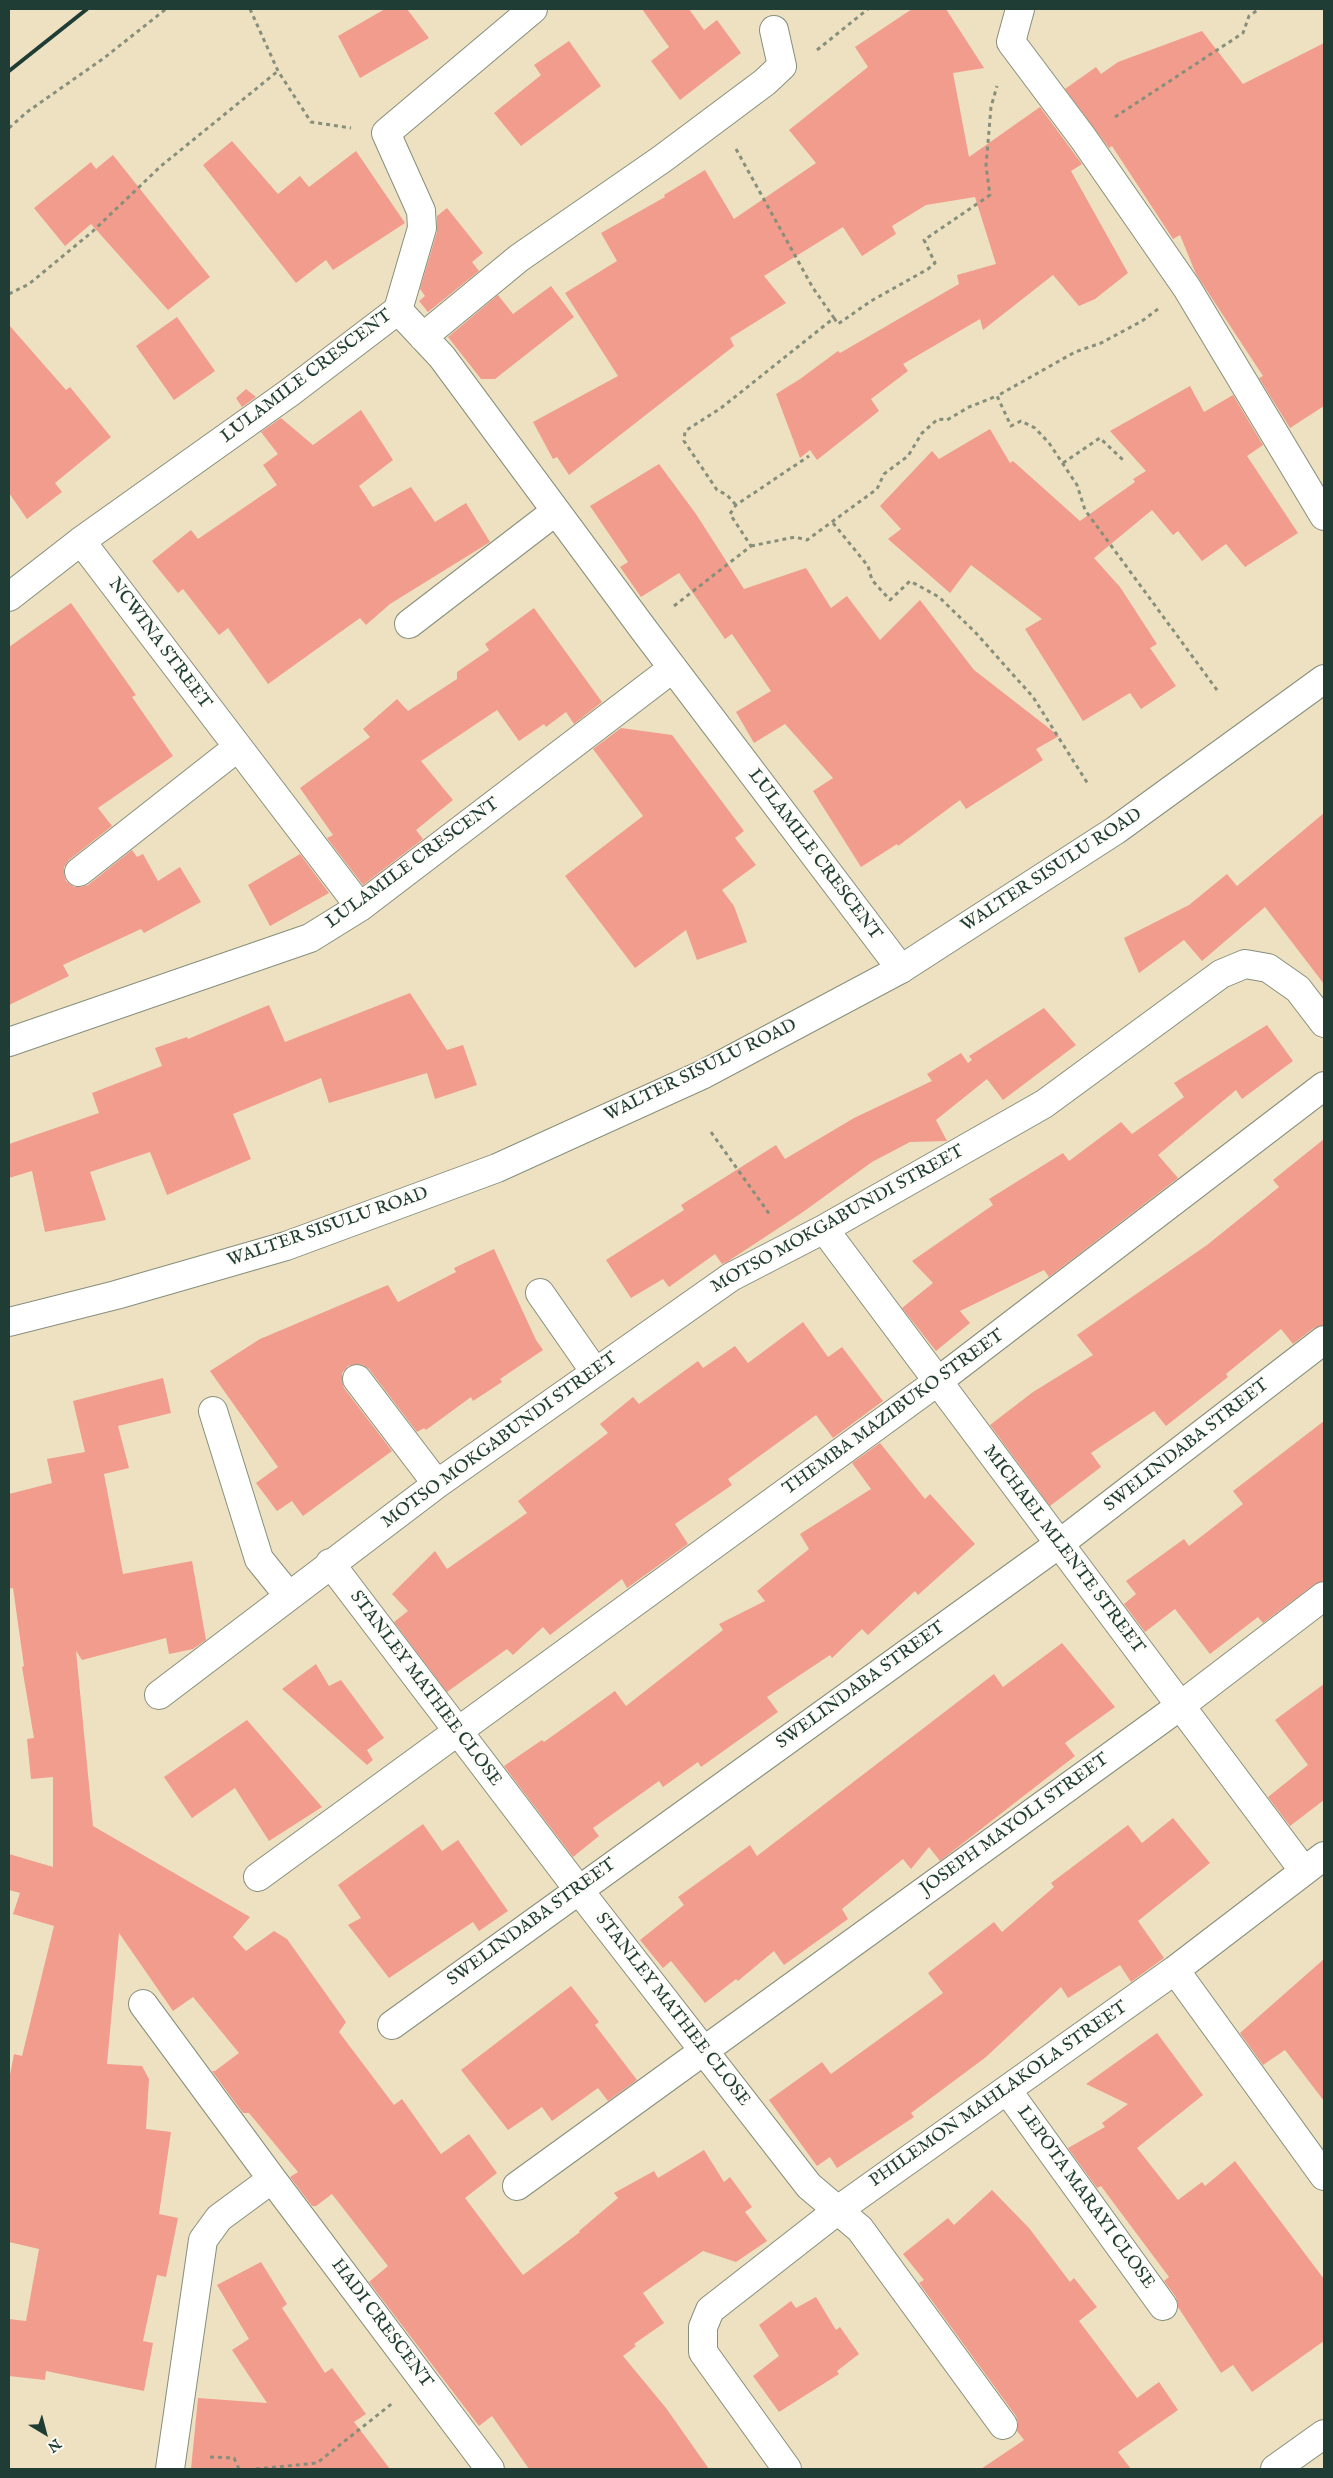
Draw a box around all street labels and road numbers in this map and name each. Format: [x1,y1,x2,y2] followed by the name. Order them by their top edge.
[217,306,397,448] street label: LULAMILE CRESCENT
[103,574,215,714] street label: NCWINA STREET
[743,765,885,945] street label: LULAMILE CRESCENT
[322,794,504,934] street label: LULAMILE CRESCENT
[958,804,1146,938] street label: WALTER SISULU ROAD
[601,1015,801,1127] street label: WALTER SISULU ROAD
[708,1141,968,1299] street label: MOTSO MOKGABUNDI STREET
[225,1183,431,1273] street label: WALTER SISULU ROAD
[779,1326,1009,1500] street label: THEMBA MAZIBUKO STREET
[378,1348,622,1534] street label: MOTSO MOKGABUNDI STREET
[1100,1375,1274,1517] street label: SWELINDABA STREET
[978,1441,1148,1659] street label: MICHAEL MLENTE STREET
[344,1587,506,1791] street label: STANLEY MATHEE CLOSE
[772,1618,950,1754] street label: SWELINDABA STREET
[917,1749,1113,1901] street label: JOSEPH MAYOLI STREET
[443,1855,621,1991] street label: SWELINDABA STREET
[590,1909,754,2111] street label: STANLEY MATHEE CLOSE
[866,1997,1132,2193] street label: PHILEMON MAHLAKOLA STREET
[1011,2102,1159,2294] street label: LEPOTA MARAYI CLOSE
[326,2255,436,2393] street label: HADI CRESCENT

